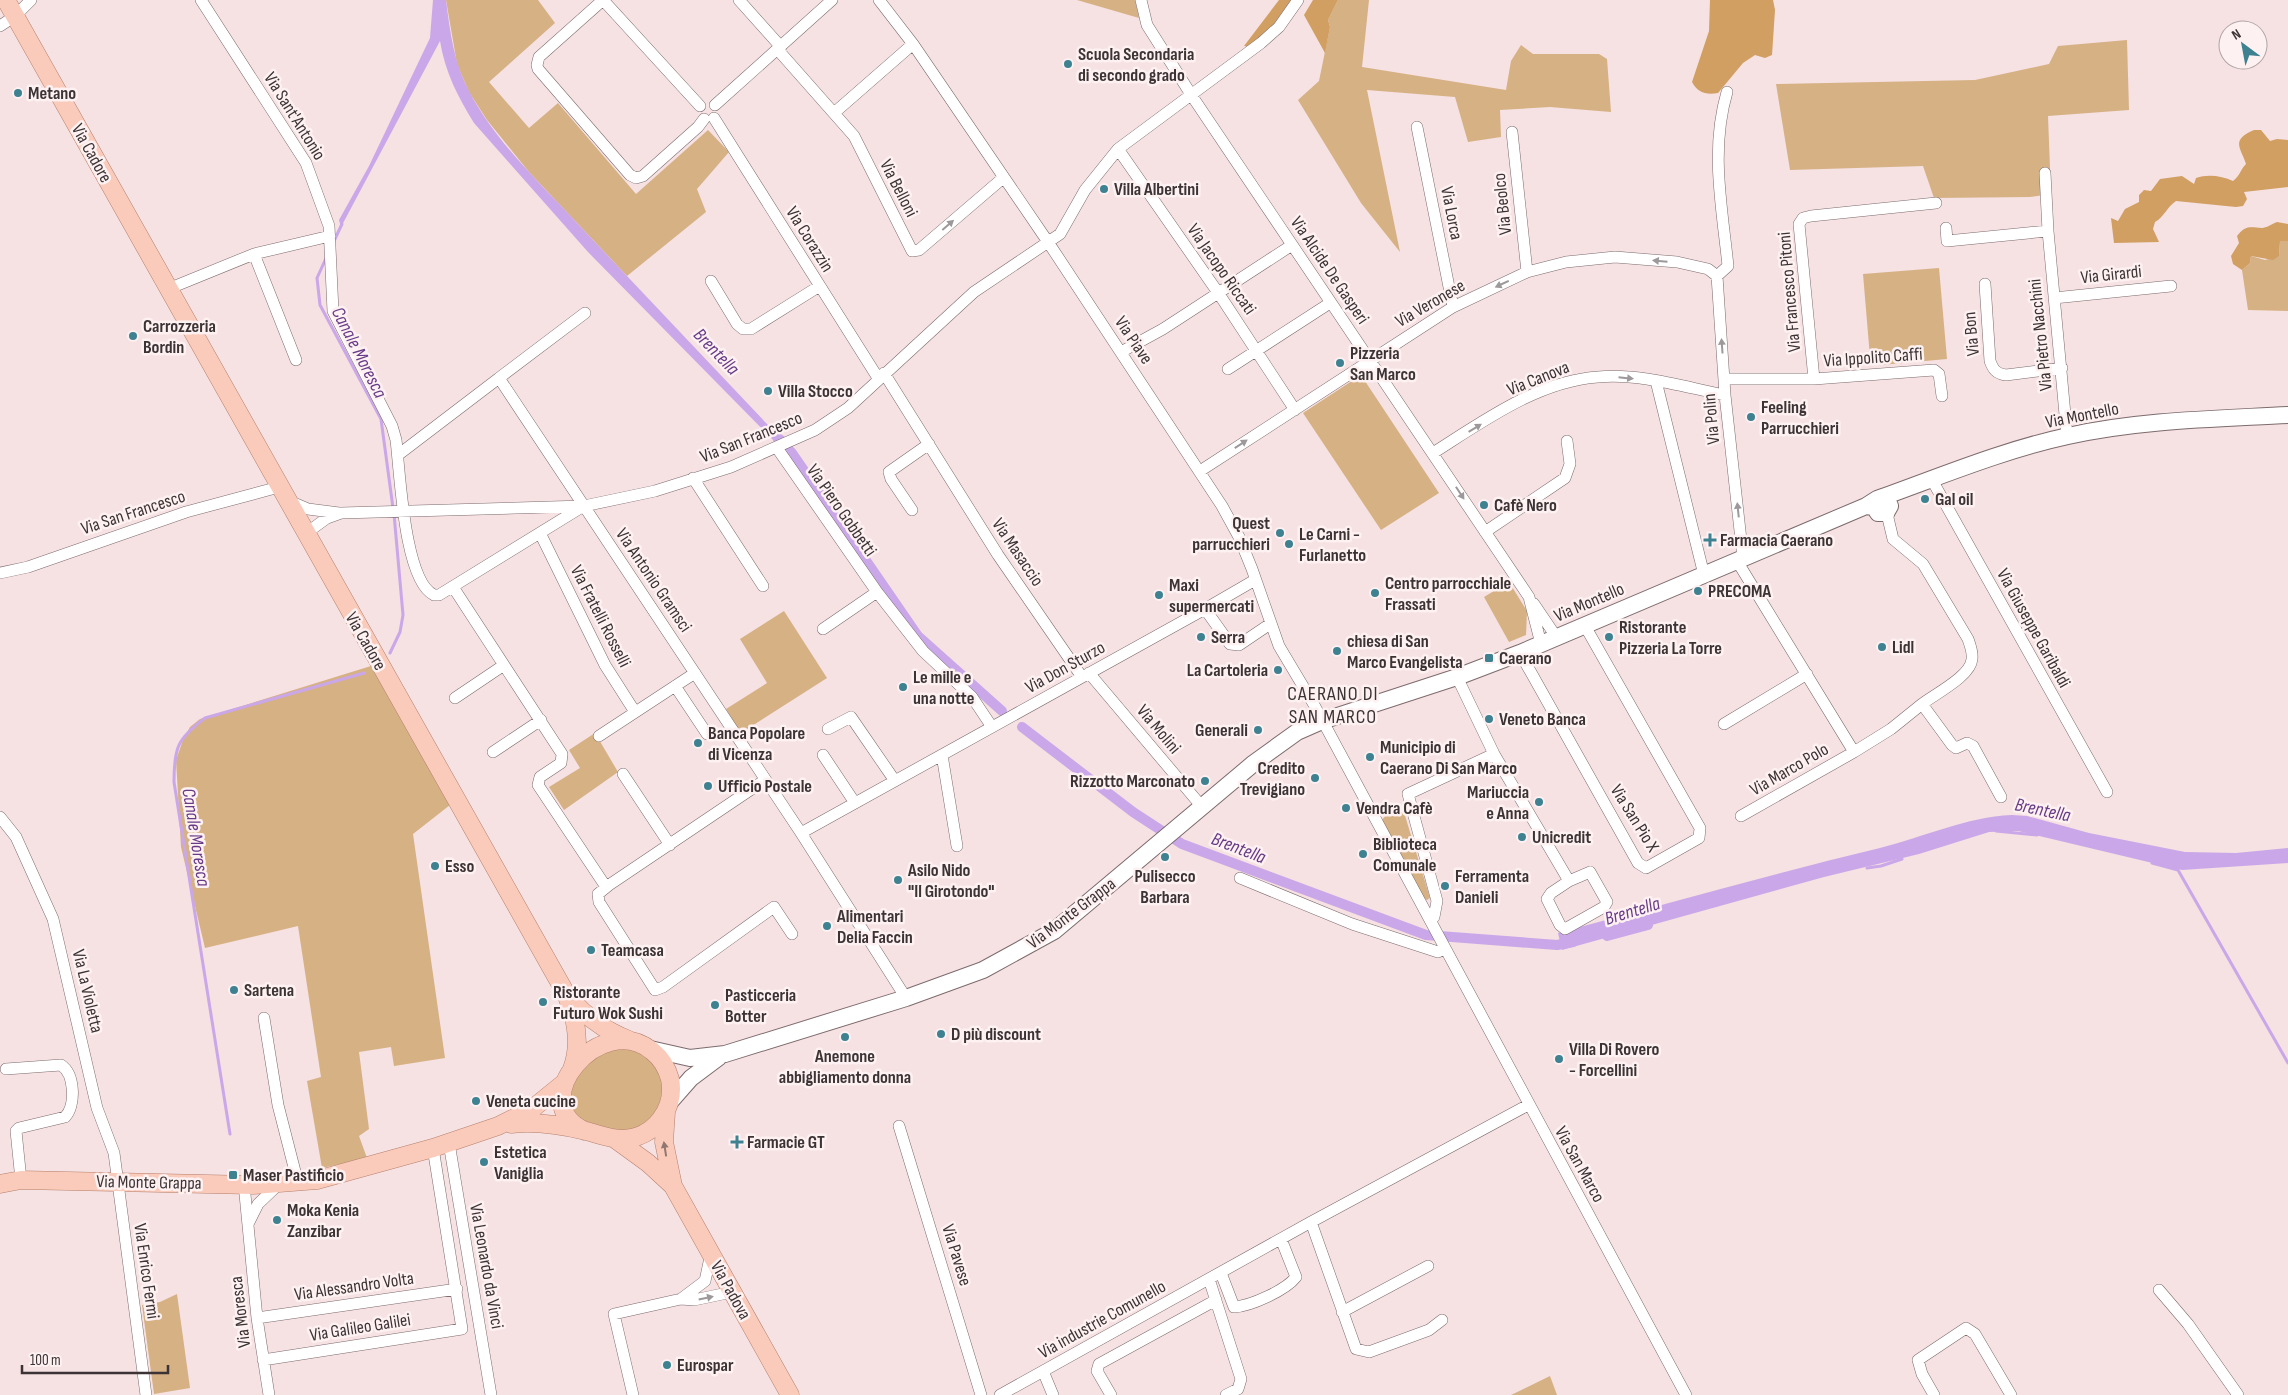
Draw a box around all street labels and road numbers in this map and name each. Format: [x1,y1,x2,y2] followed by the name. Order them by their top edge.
[259,69,330,164] street label: Via Sant'Antonio
[67,120,116,186] street label: Via Cadore
[875,156,922,220] street label: Via Belloni
[1489,172,1516,236] street label: Via Beolco
[1436,185,1467,242] street label: Via Lorca
[781,203,838,276] street label: Via Corazzin
[1286,213,1373,328] street label: Via Alcide De Gasperi
[1183,220,1261,319] street label: Via Jacopo Riccati
[1774,231,1805,353] street label: Via Francesco Pitoni
[2080,261,2143,288] street label: Via Girardi
[1392,275,1469,332] street label: Via Veronese
[2024,278,2057,392] street label: Via Pietro Nacchini
[1959,311,1984,357] street label: Via Bon
[1110,312,1157,368] street label: Via Piave
[1823,344,1923,371] street label: Via Ippolito Caffi
[1504,356,1572,400] street label: Via Canova
[1699,393,1724,445] street label: Via Polin
[2044,398,2120,433] street label: Via Montello
[697,407,805,467] street label: Via San Francesco
[802,460,881,560] street label: Via Piero Gobbetti
[78,486,188,539] street label: Via San Francesco
[987,514,1048,590] street label: Via Masaccio
[611,524,696,636] street label: Via Antonio Gramsci
[566,562,635,671] street label: Via Fratelli Rosselli
[1992,565,2075,691] street label: Via Giuseppe Garibaldi
[1551,578,1627,627] street label: Via Montello
[341,608,391,674] street label: Via Cadore
[1022,637,1109,698] street label: Via Don Sturzo
[1132,701,1185,758] street label: Via Molini
[1746,739,1832,800] street label: Via Marco Polo
[1606,781,1664,856] street label: Via San Pio X
[1023,873,1120,953] street label: Via Monte Grappa
[68,947,107,1035] street label: Via La Violetta
[1550,1123,1609,1206] street label: Via San Marco
[96,1171,202,1194] street label: Via Monte Grappa
[465,1202,508,1330] street label: Via Leonardo da Vinci
[129,1222,164,1320] street label: Via Enrico Fermi
[937,1222,976,1288] street label: Via Pavese
[706,1257,755,1323] street label: Via Padova
[293,1268,415,1305] street label: Via Alessandro Volta
[226,1275,255,1349] street label: Via Moresca
[1035,1276,1169,1363] street label: Via industrie Comunello
[308,1309,412,1346] street label: Via Galileo Galilei

